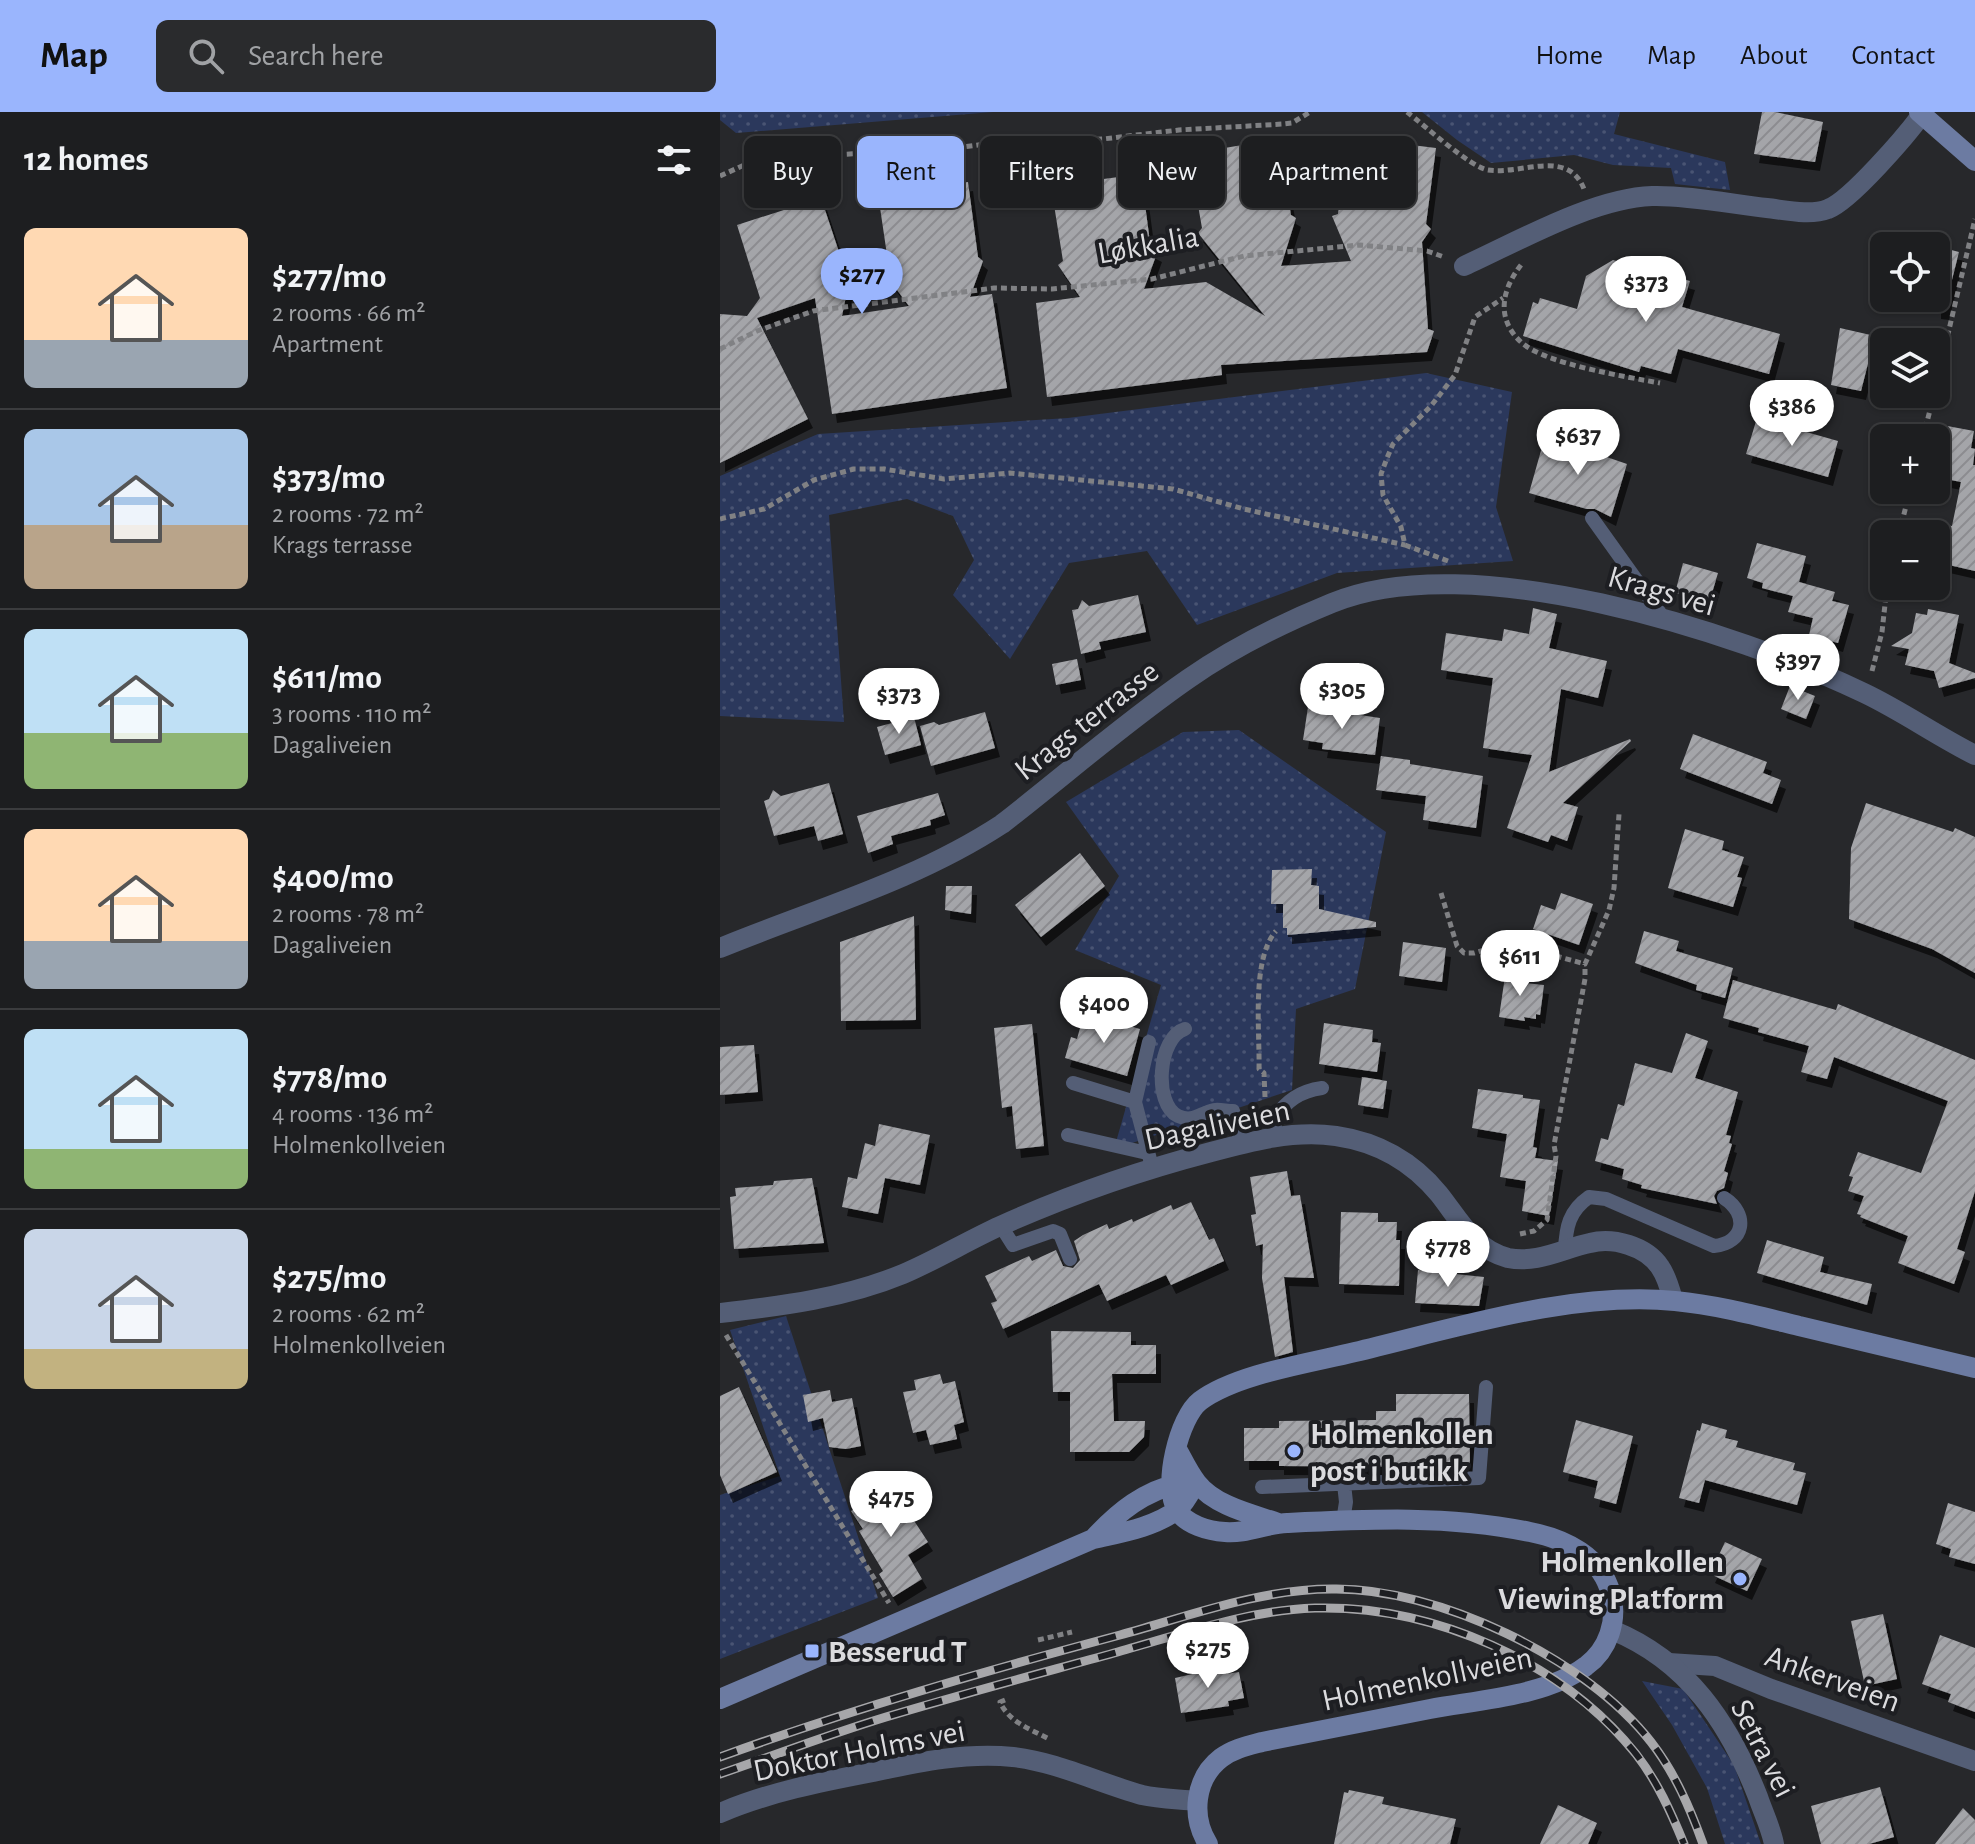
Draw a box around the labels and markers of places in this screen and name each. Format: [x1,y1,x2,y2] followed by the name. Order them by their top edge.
[815,248,909,316] pin: $277
[1599,256,1693,324] pin: $373
[1745,380,1839,448] pin: $386
[1531,409,1625,477] pin: $637
[1751,634,1845,702] pin: $397
[1295,663,1389,731] pin: $305
[852,668,946,736] pin: $373
[1473,930,1567,998] pin: $611
[1057,977,1151,1045] pin: $400
[1401,1221,1495,1289] pin: $778
[1310,1418,1494,1487] place label: Holmenkollen post i butikk
[1285,1442,1303,1460] marker: Holmenkollen post i butikk
[844,1471,938,1539] pin: $475
[1498,1546,1724,1615] place label: Holmenkollen Viewing Platform
[1731,1570,1749,1588] marker: Holmenkollen Viewing Platform
[1161,1622,1255,1690] pin: $275
[828,1636,967,1668] place label: Besserud T
[803,1642,821,1660] marker: Besserud T

